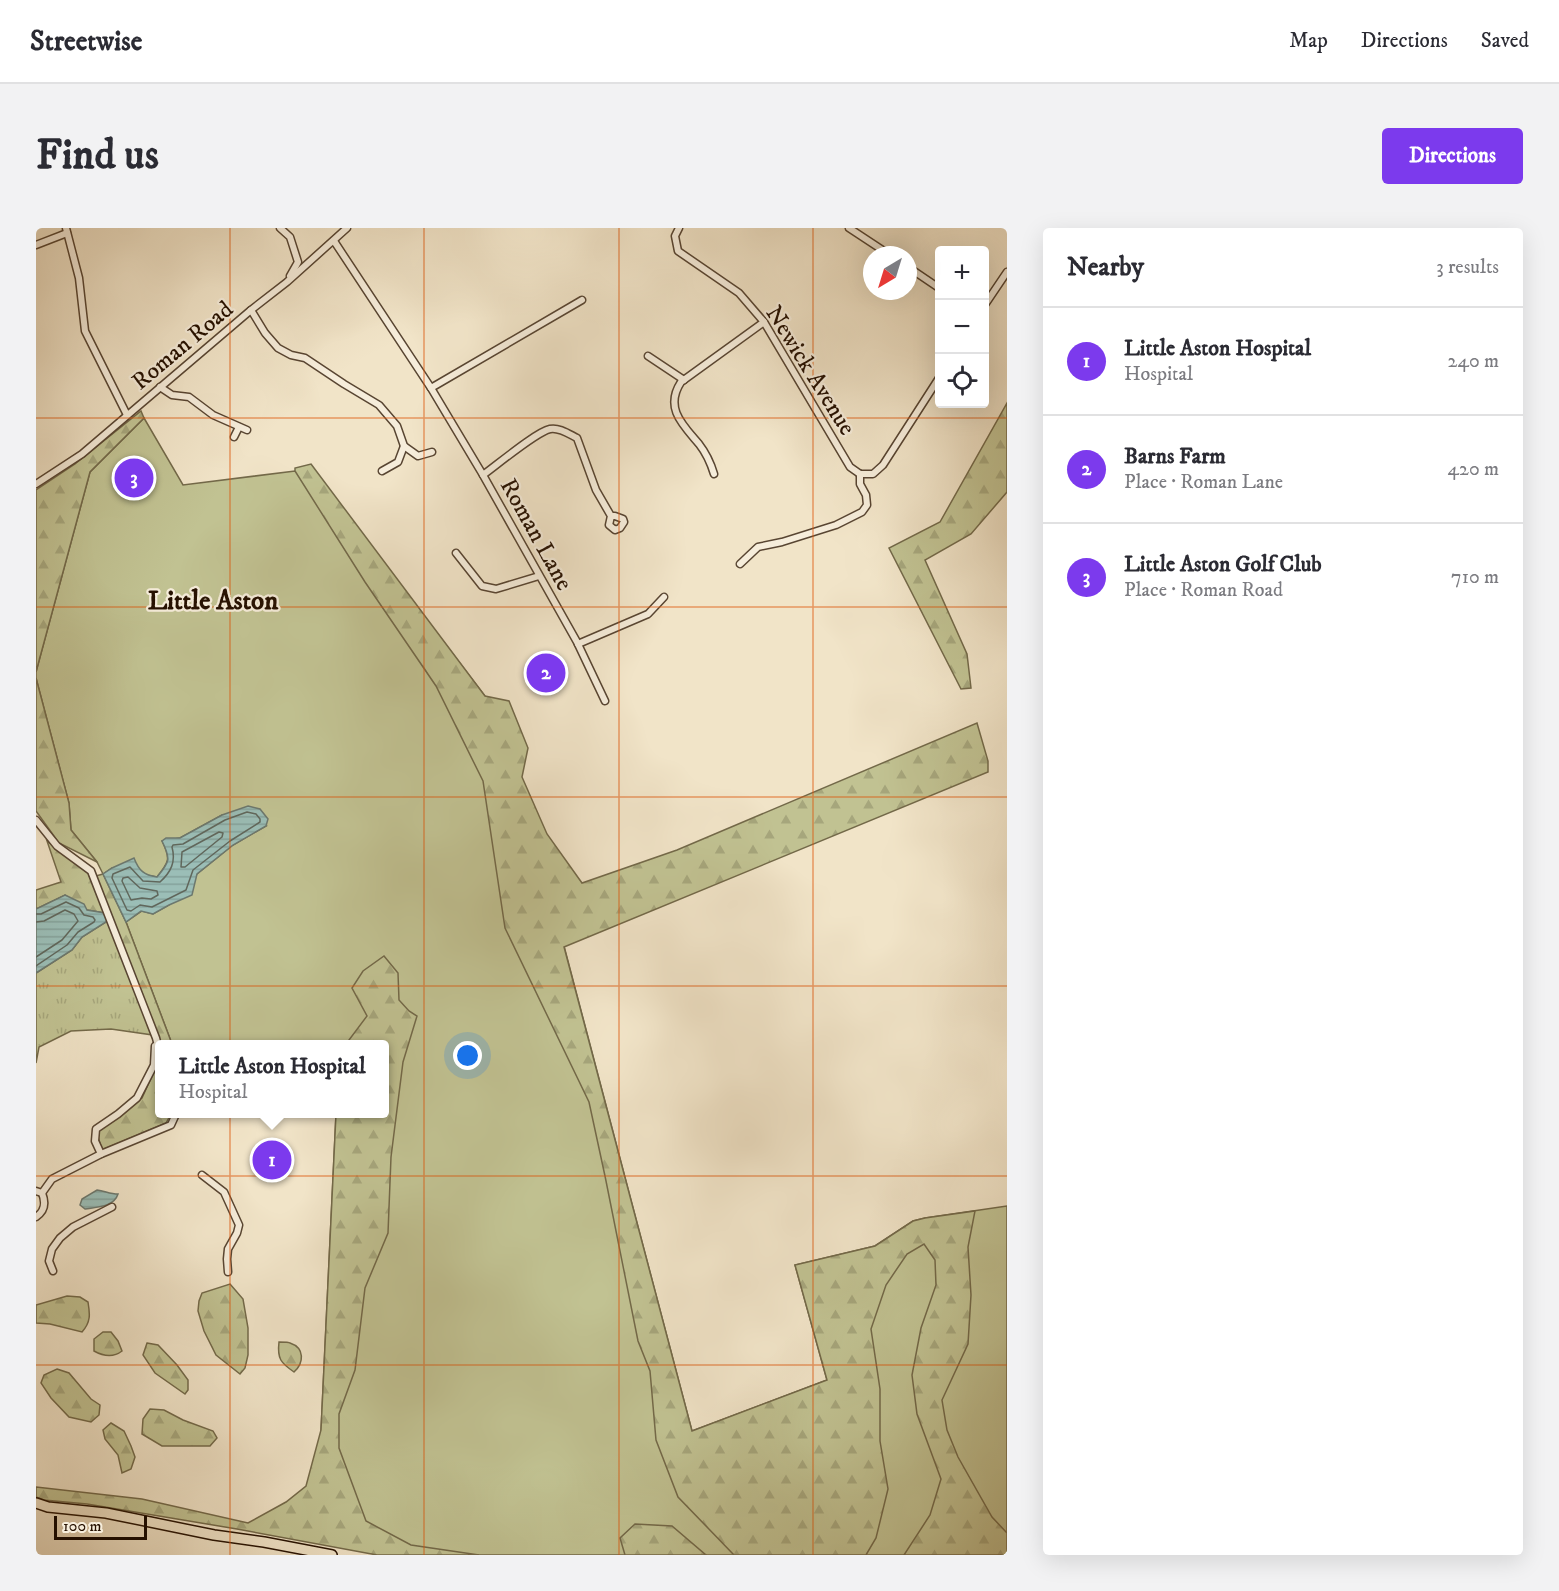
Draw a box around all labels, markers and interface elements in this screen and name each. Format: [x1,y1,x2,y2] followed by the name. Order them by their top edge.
[30,24,142,59] text: Streetwise
[1289,28,1328,54] text: Map
[1361,28,1448,54] text: Directions
[1481,28,1529,54] text: Saved
[1382,128,1523,184] button: Directions
[36,130,159,182] text: Find us
[863,246,917,300] north arrow
[935,246,989,408] map controls
[935,246,989,300] button: +
[1067,251,1144,284] text: Nearby
[1436,255,1499,280] text: 3 results
[126,295,239,397] street label: Roman Road
[758,300,862,441] street label: Newick Avenue
[935,300,989,354] button: −
[1124,335,1311,362] text: Little Aston Hospital
[1083,349,1090,374] text: 1
[1448,349,1499,374] text: 240 m
[935,354,989,408] button: locate
[1124,362,1193,387] text: Hospital
[1124,443,1226,470] text: Barns Farm
[114,456,154,500] pin: 3
[1082,457,1091,482] text: 2
[1448,457,1499,482] text: 420 m
[1124,470,1283,495] text: Place · Roman Lane
[493,473,579,596] street label: Roman Lane
[1124,551,1322,578] text: Little Aston Golf Club
[1083,565,1090,590] text: 3
[1451,565,1499,590] text: 710 m
[1124,578,1283,603] text: Place · Roman Road
[148,584,279,618] district label: Little Aston
[526,650,566,696] pin: 2
[155,1040,389,1118] popup
[453,1041,482,1070] your location
[178,1053,366,1080] text: Little Aston Hospital
[178,1080,247,1105] text: Hospital
[252,1138,292,1182] pin: 1
[54,1513,147,1540] scale bar
[63,1516,102,1536] text: 100 m

